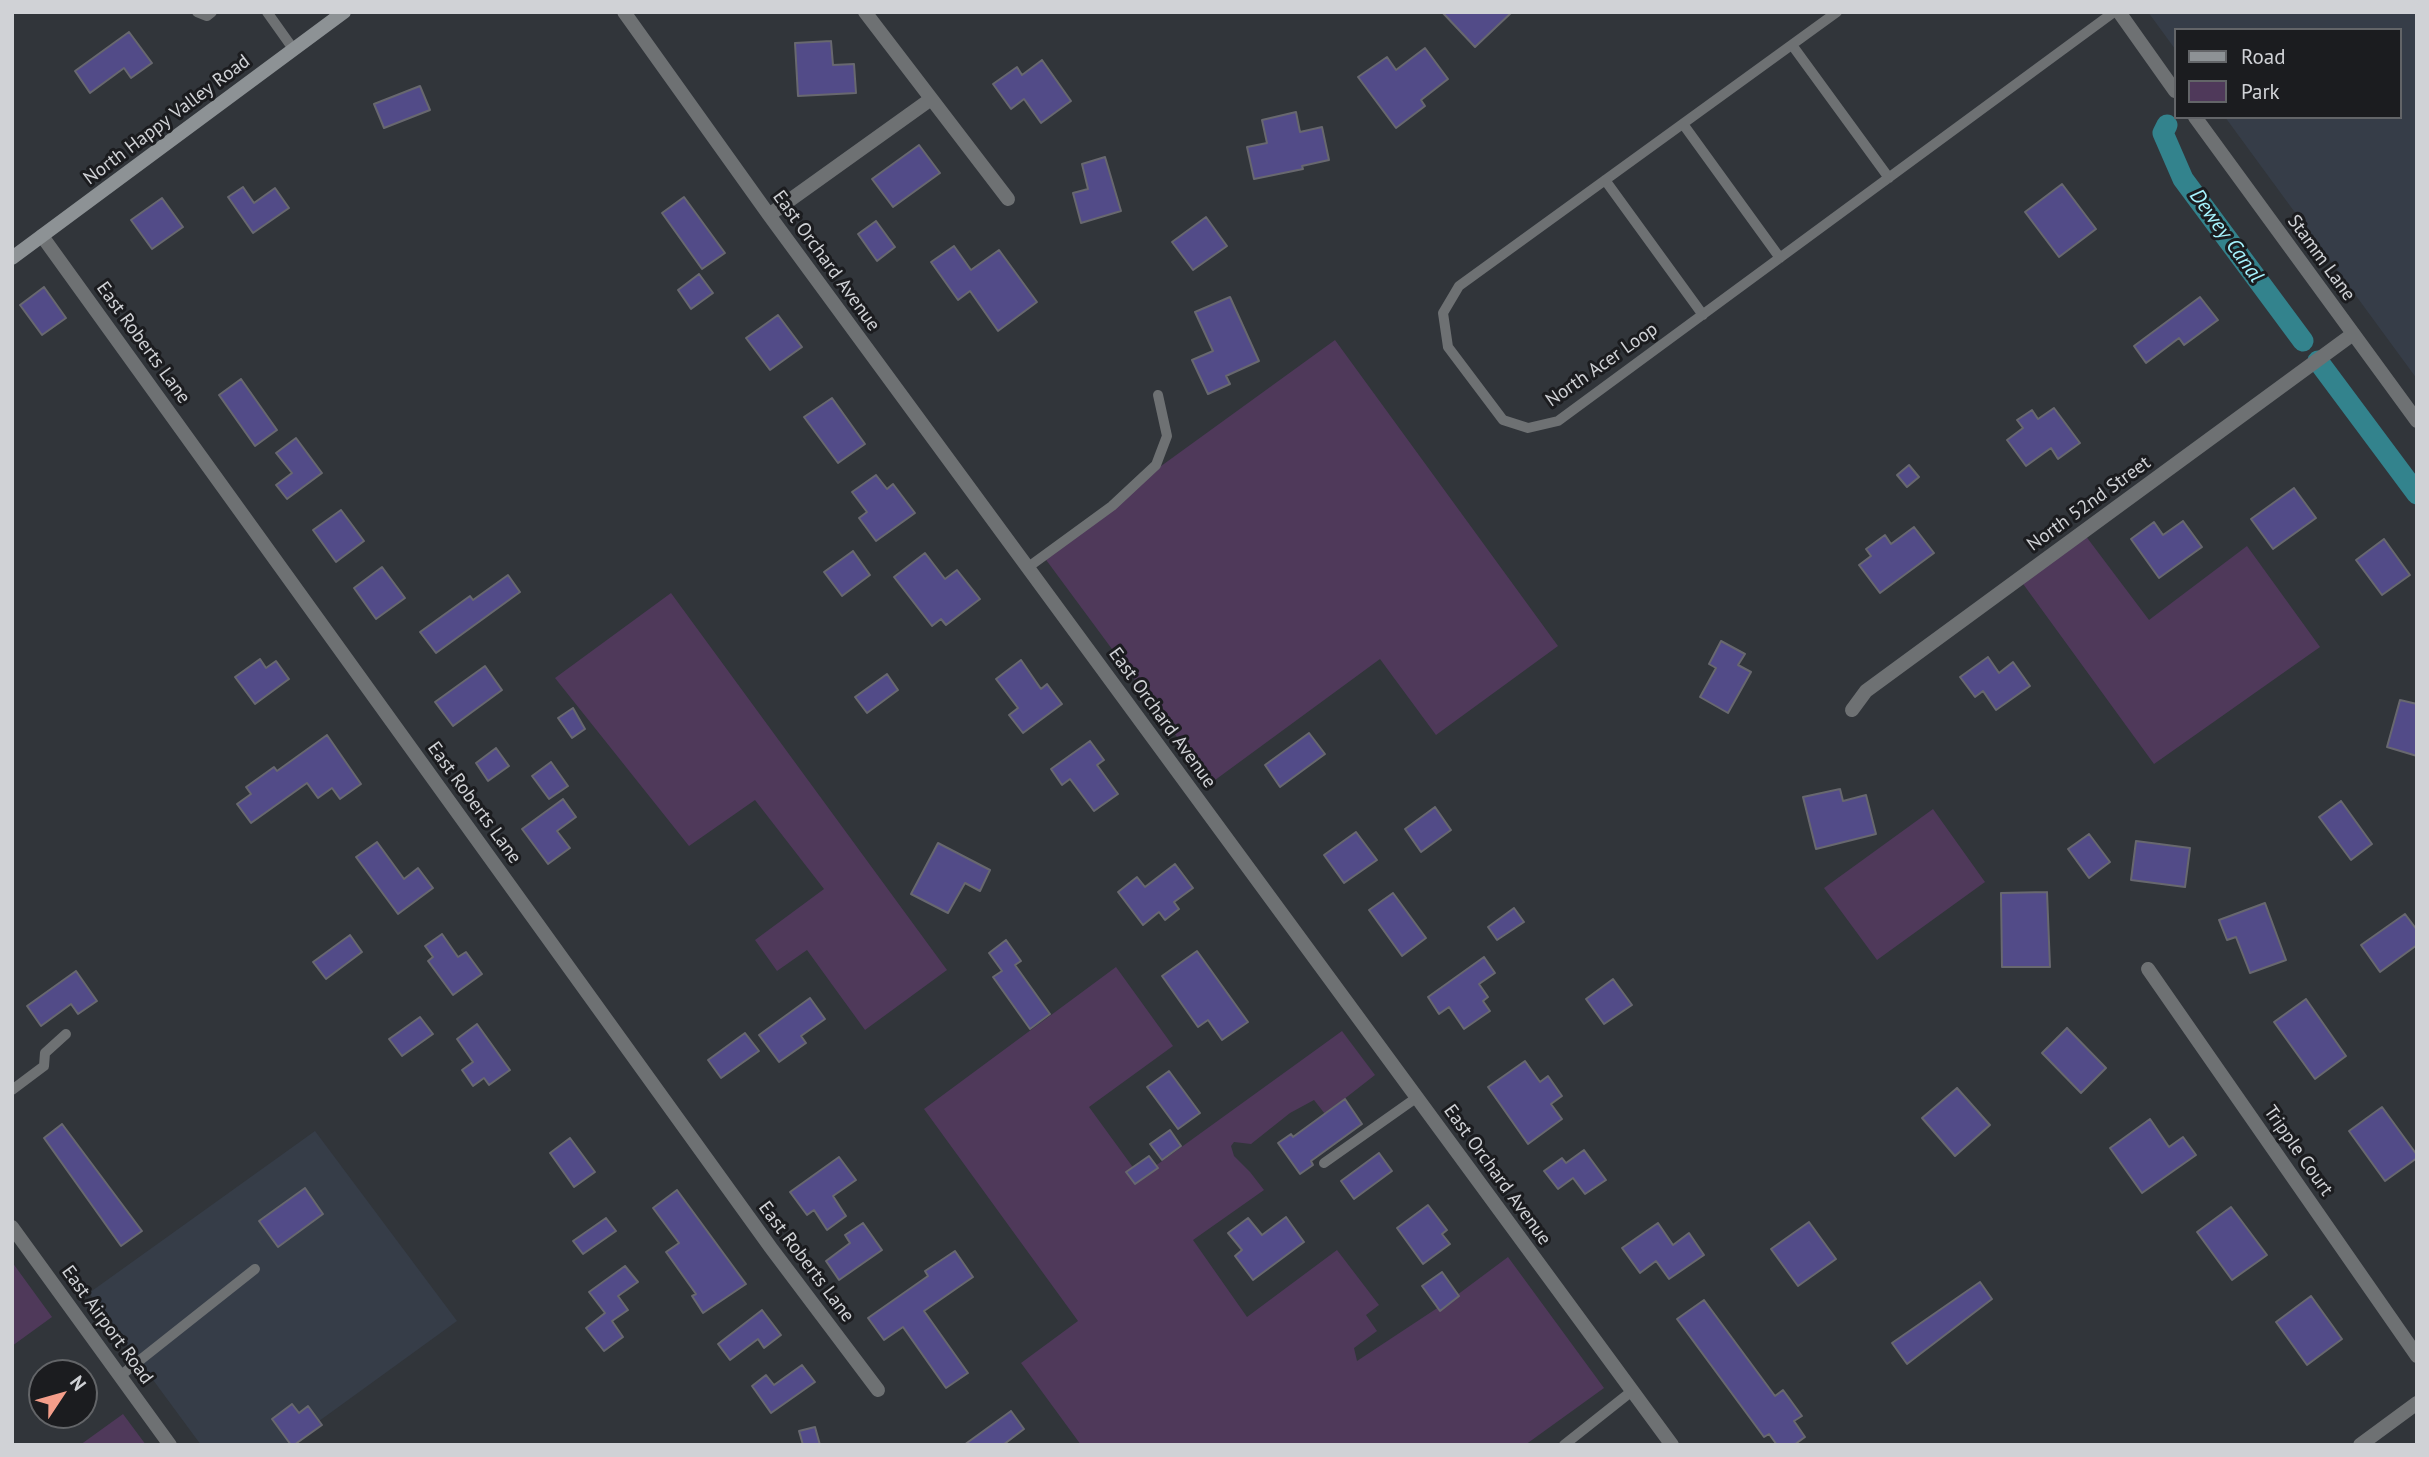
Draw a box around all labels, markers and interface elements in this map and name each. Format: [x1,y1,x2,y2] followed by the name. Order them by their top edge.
[2174,28,2401,119] legend
[2241,43,2285,70] text: Road
[79,50,255,190] street label: North Happy Valley Road
[2241,78,2280,105] text: Park
[2184,184,2268,288] water label: Dewey Canal
[767,186,885,336] street label: East Orchard Avenue
[2282,211,2360,305] street label: Stamm Lane
[91,278,195,408] street label: East Roberts Lane
[1542,318,1662,412] street label: North Acer Loop
[2023,452,2155,556] street label: North 52nd Street
[1103,643,1221,793] street label: East Orchard Avenue
[422,738,526,868] street label: East Roberts Lane
[1438,1100,1556,1250] street label: East Orchard Avenue
[2259,1101,2337,1201] street label: Tripple Court
[753,1197,859,1327] street label: East Roberts Lane
[56,1261,158,1389] street label: East Airport Road
[28,1359,98,1429] north arrow
[65,1371,92,1395] text: N

